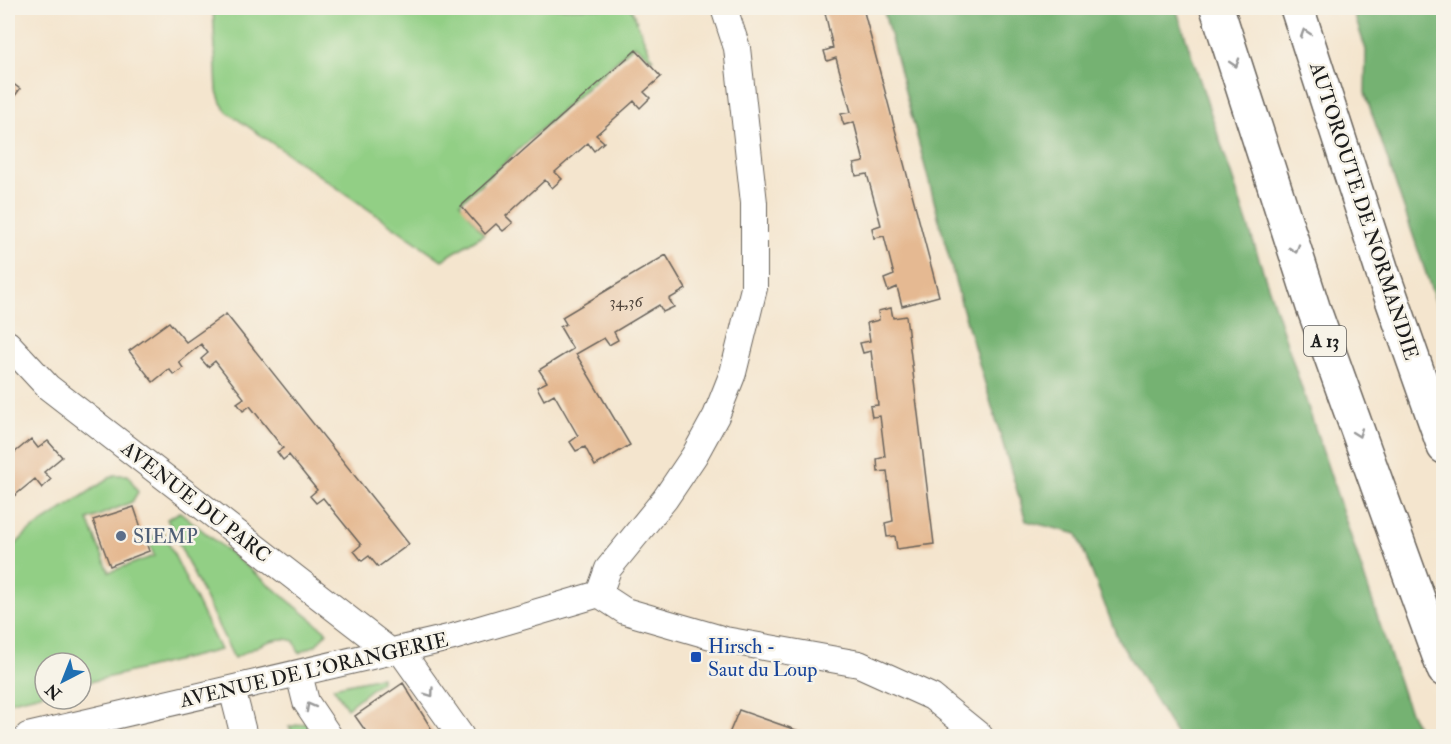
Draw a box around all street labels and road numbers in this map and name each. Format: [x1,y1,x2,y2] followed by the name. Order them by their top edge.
[1304,58,1424,363] street label: AUTOROUTE DE NORMANDIE
[1304,326,1346,356] road number: A 13
[115,435,276,568] street label: AVENUE DU PARC
[176,627,451,713] street label: AVENUE DE L'ORANGERIE

